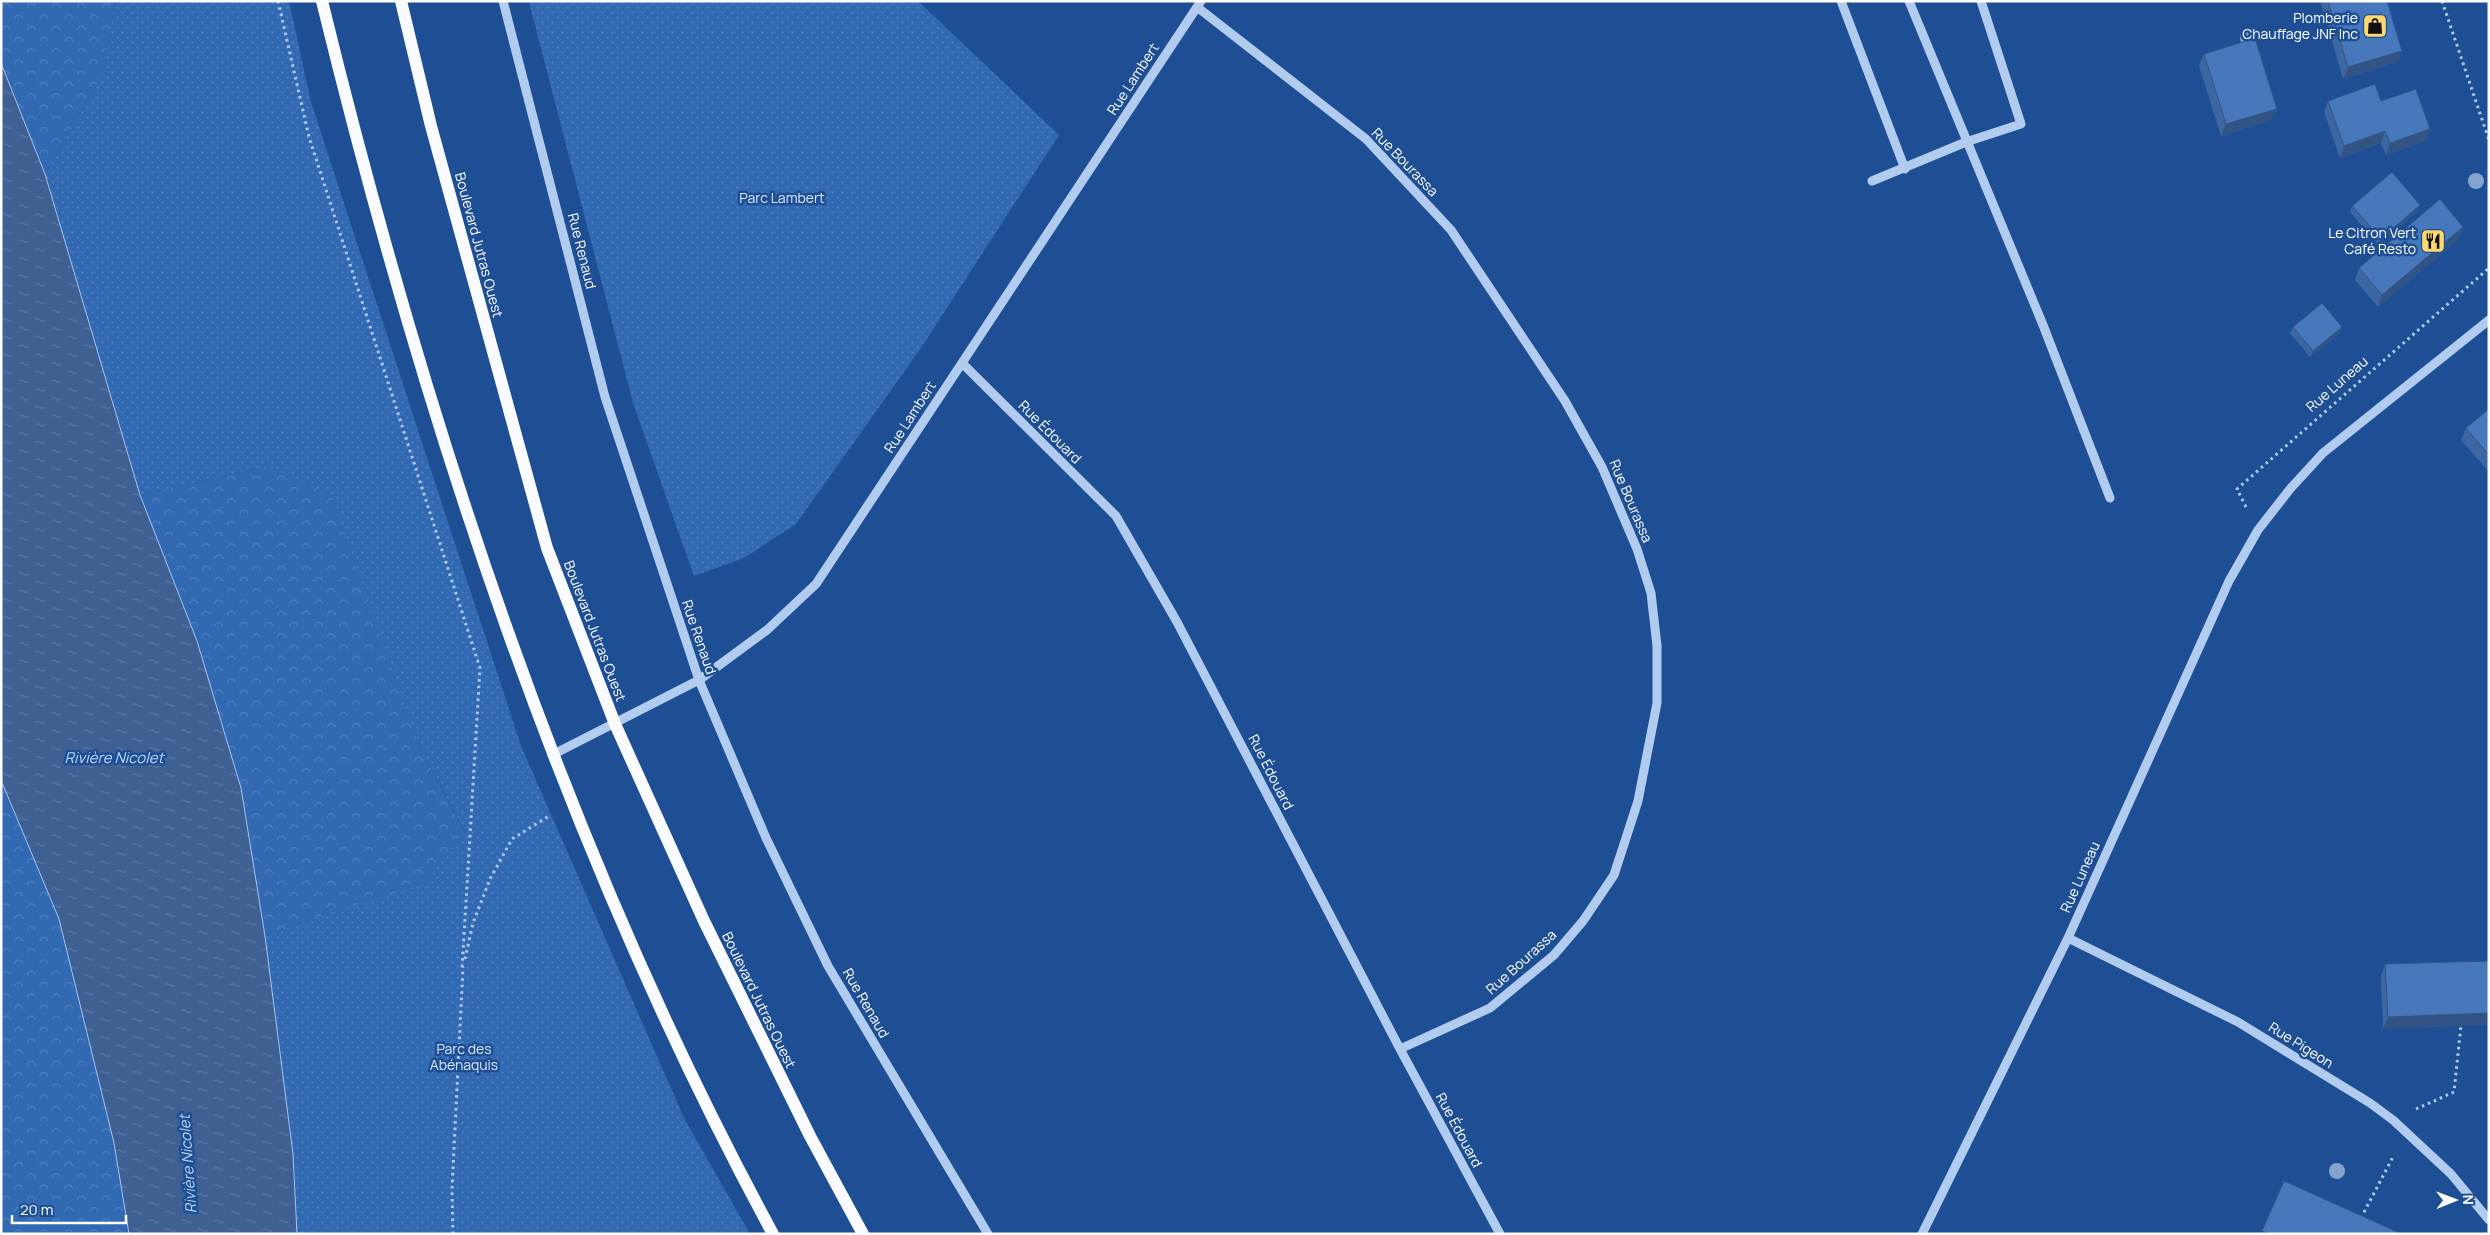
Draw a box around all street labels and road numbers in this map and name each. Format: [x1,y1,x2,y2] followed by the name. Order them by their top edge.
[1102,39,1163,118] street label: Rue Lambert
[1368,123,1443,200] street label: Rue Bourassa
[451,170,508,320] street label: Boulevard Jutras Ouest
[564,211,601,291] street label: Rue Renaud
[2302,352,2372,416] street label: Rue Luneau
[879,377,940,456] street label: Rue Lambert
[1015,396,1086,467] street label: Rue Édouard
[1605,456,1657,545] street label: Rue Bourassa
[560,558,631,704] street label: Boulevard Jutras Ouest
[678,597,721,677] street label: Rue Renaud
[1244,731,1299,813] street label: Rue Édouard
[2055,838,2104,915] street label: Rue Luneau
[1481,925,1560,998] street label: Rue Bourassa
[718,928,801,1071] street label: Boulevard Jutras Ouest
[839,964,894,1041] street label: Rue Renaud
[2265,1017,2337,1072] street label: Rue Pigeon
[1432,1089,1487,1170] street label: Rue Édouard

